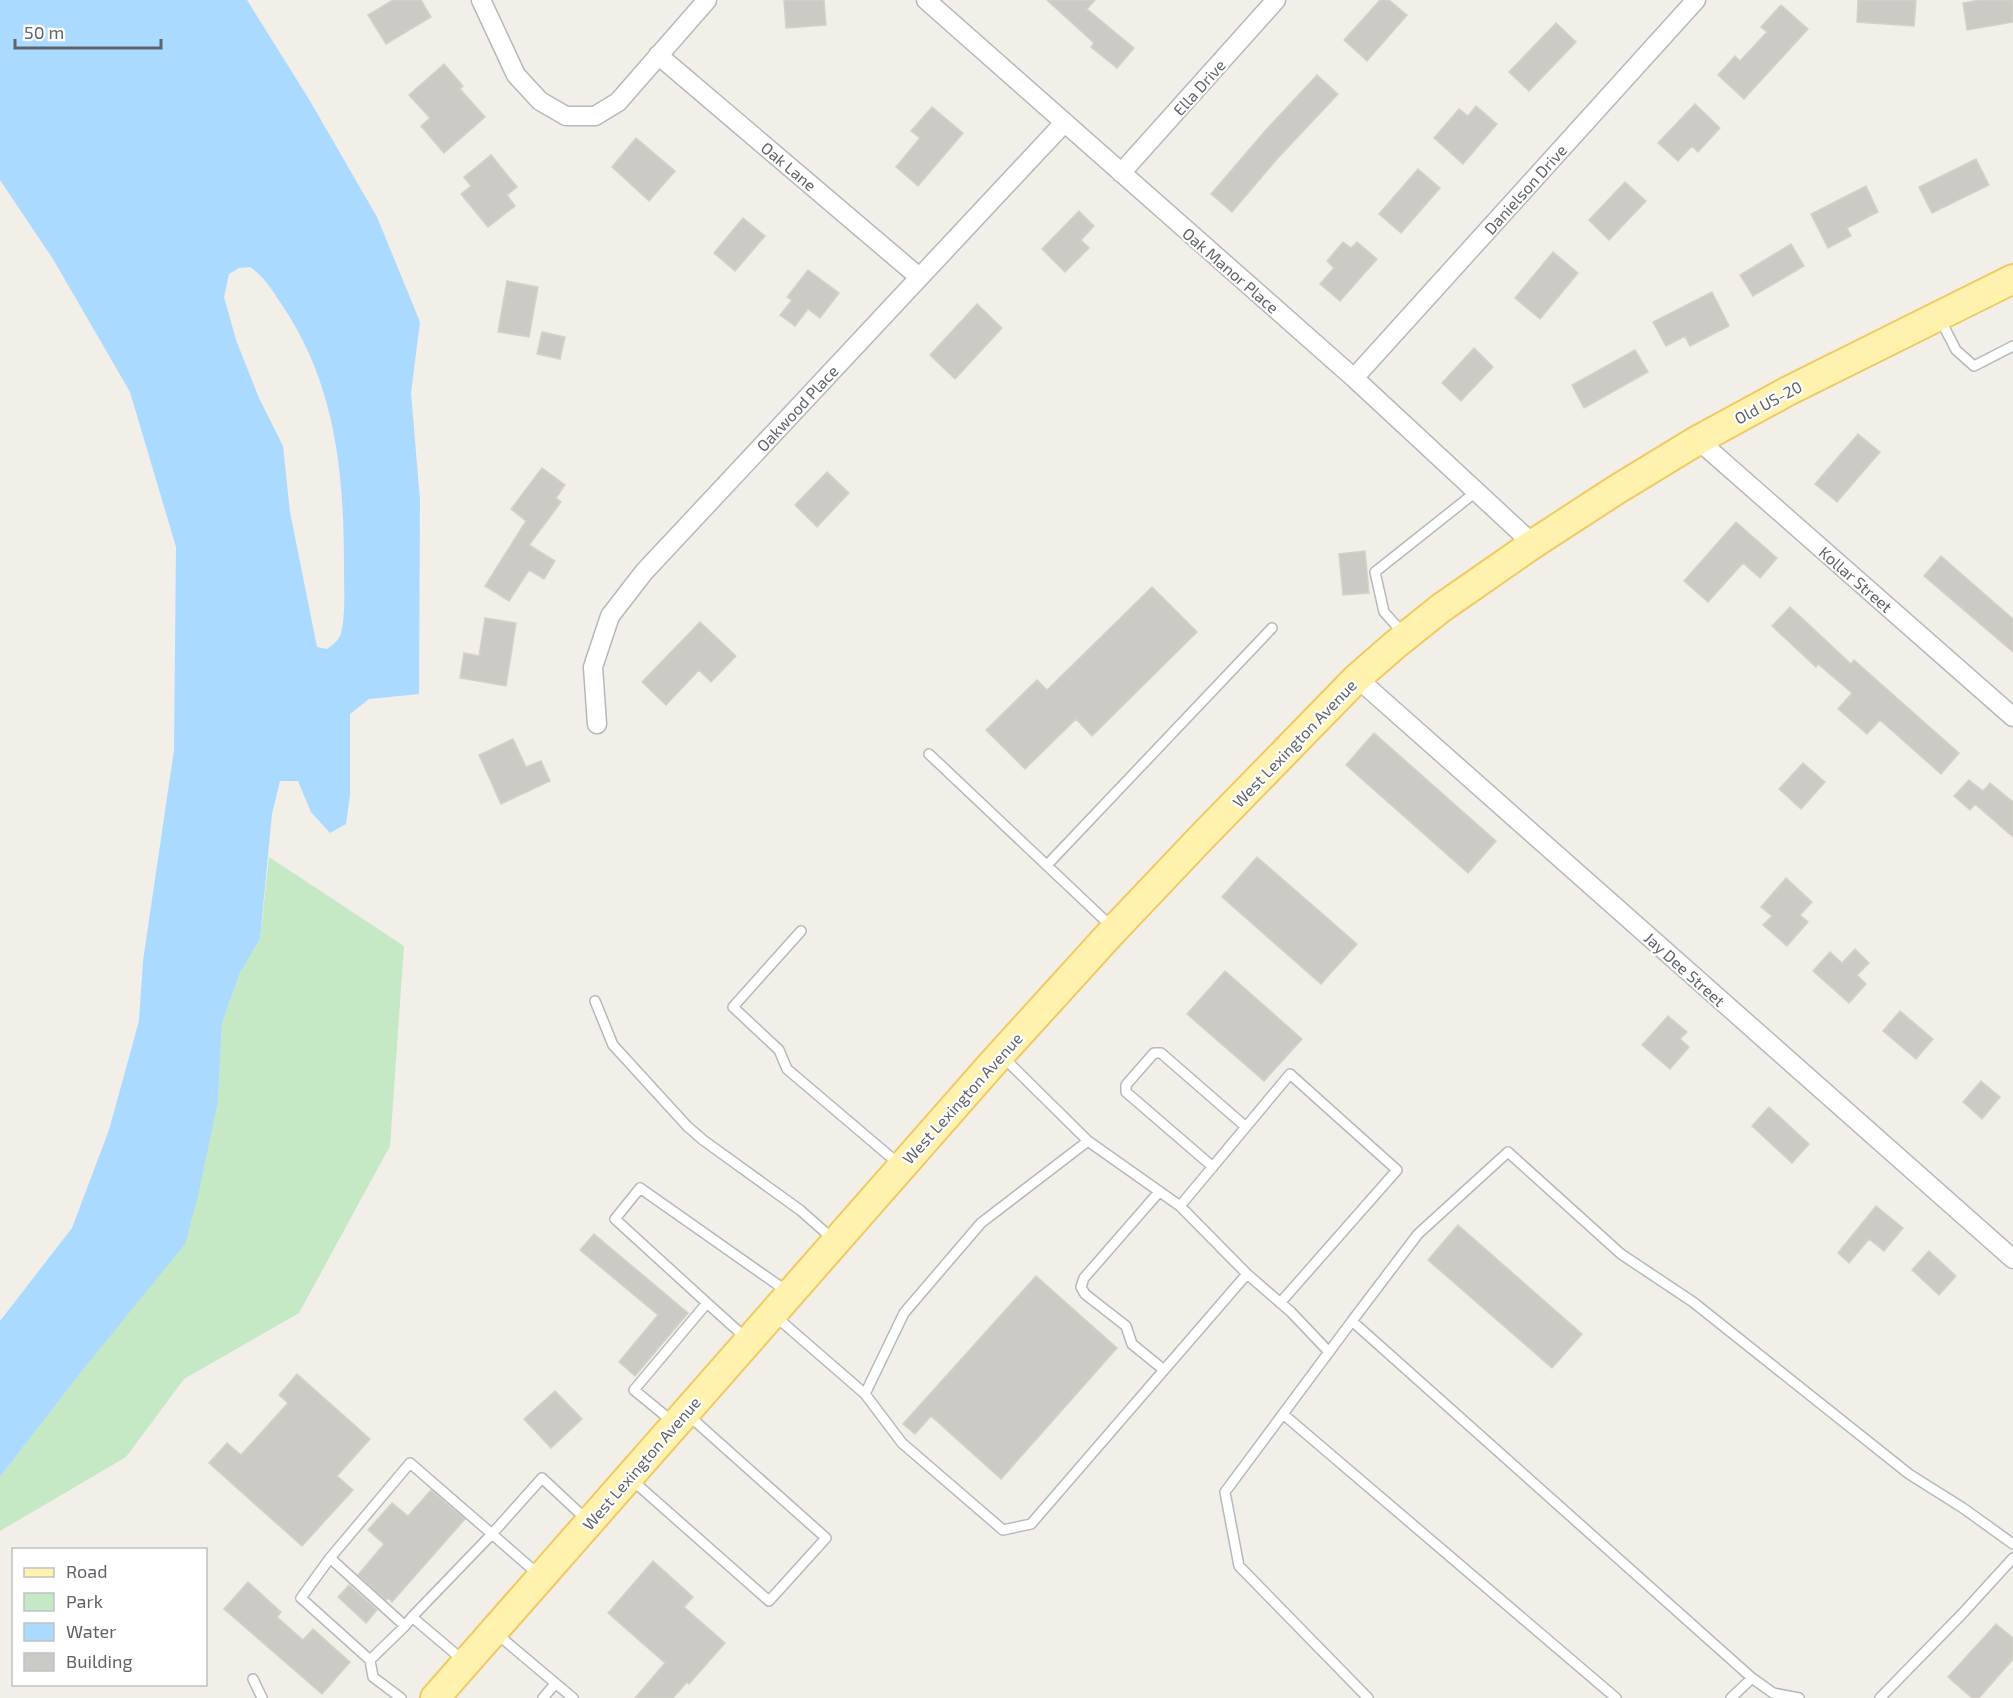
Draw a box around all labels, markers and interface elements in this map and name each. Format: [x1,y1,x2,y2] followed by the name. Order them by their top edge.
[15,12,160,50] scale bar
[24,21,64,43] text: 50 m
[1169,55,1229,119] street label: Ella Drive
[758,138,820,194] street label: Oak Lane
[1480,140,1570,238] street label: Danielson Drive
[1179,223,1283,317] street label: Oak Manor Place
[752,361,842,455] street label: Oakwood Place
[1731,376,1805,428] street label: Old US-20
[1816,542,1896,616] street label: Kollar Street
[1228,675,1360,811] street label: West Lexington Avenue
[1641,928,1729,1010] street label: Jay Dee Street
[898,1028,1026,1168] street label: West Lexington Avenue
[578,1393,704,1533] street label: West Lexington Avenue
[12,1548,207,1686] legend
[66,1560,107,1582] text: Road
[66,1590,103,1612] text: Park
[66,1620,116,1642] text: Water
[66,1650,133,1672] text: Building

